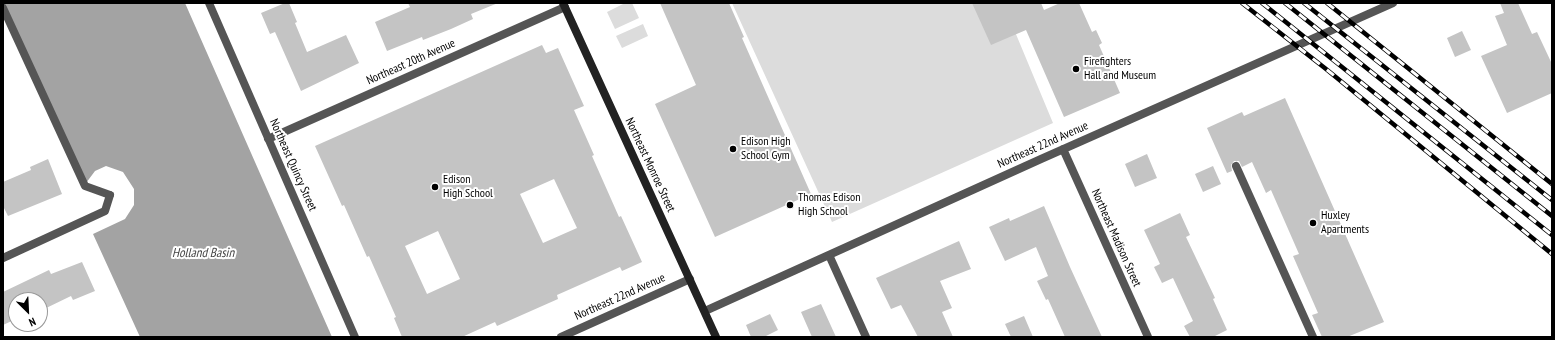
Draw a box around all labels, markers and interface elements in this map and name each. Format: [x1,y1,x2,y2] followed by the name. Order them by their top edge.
[364,36,458,88] street label: Northeast 20th Avenue
[1084,55,1156,83] place label: Firefighters Hall and Museum
[1071,64,1081,74] marker: Firefighters Hall and Museum
[622,116,678,214] street label: Northeast Monroe Street
[266,117,320,213] street label: Northeast Quincy Street
[995,119,1091,171] street label: Northeast 22nd Avenue
[741,135,790,163] place label: Edison High School Gym
[728,144,738,154] marker: Edison High School Gym
[443,173,493,201] place label: Edison High School
[430,182,440,192] marker: Edison High School
[1088,187,1144,289] street label: Northeast Madison Street
[798,191,860,219] place label: Thomas Edison High School
[785,200,795,210] marker: Thomas Edison High School
[1321,209,1369,237] place label: Huxley Apartments
[1308,218,1318,228] marker: Huxley Apartments
[172,245,234,261] water label: Holland Basin
[572,271,668,323] street label: Northeast 22nd Avenue
[8,292,48,332] north arrow
[27,314,38,330] text: N

